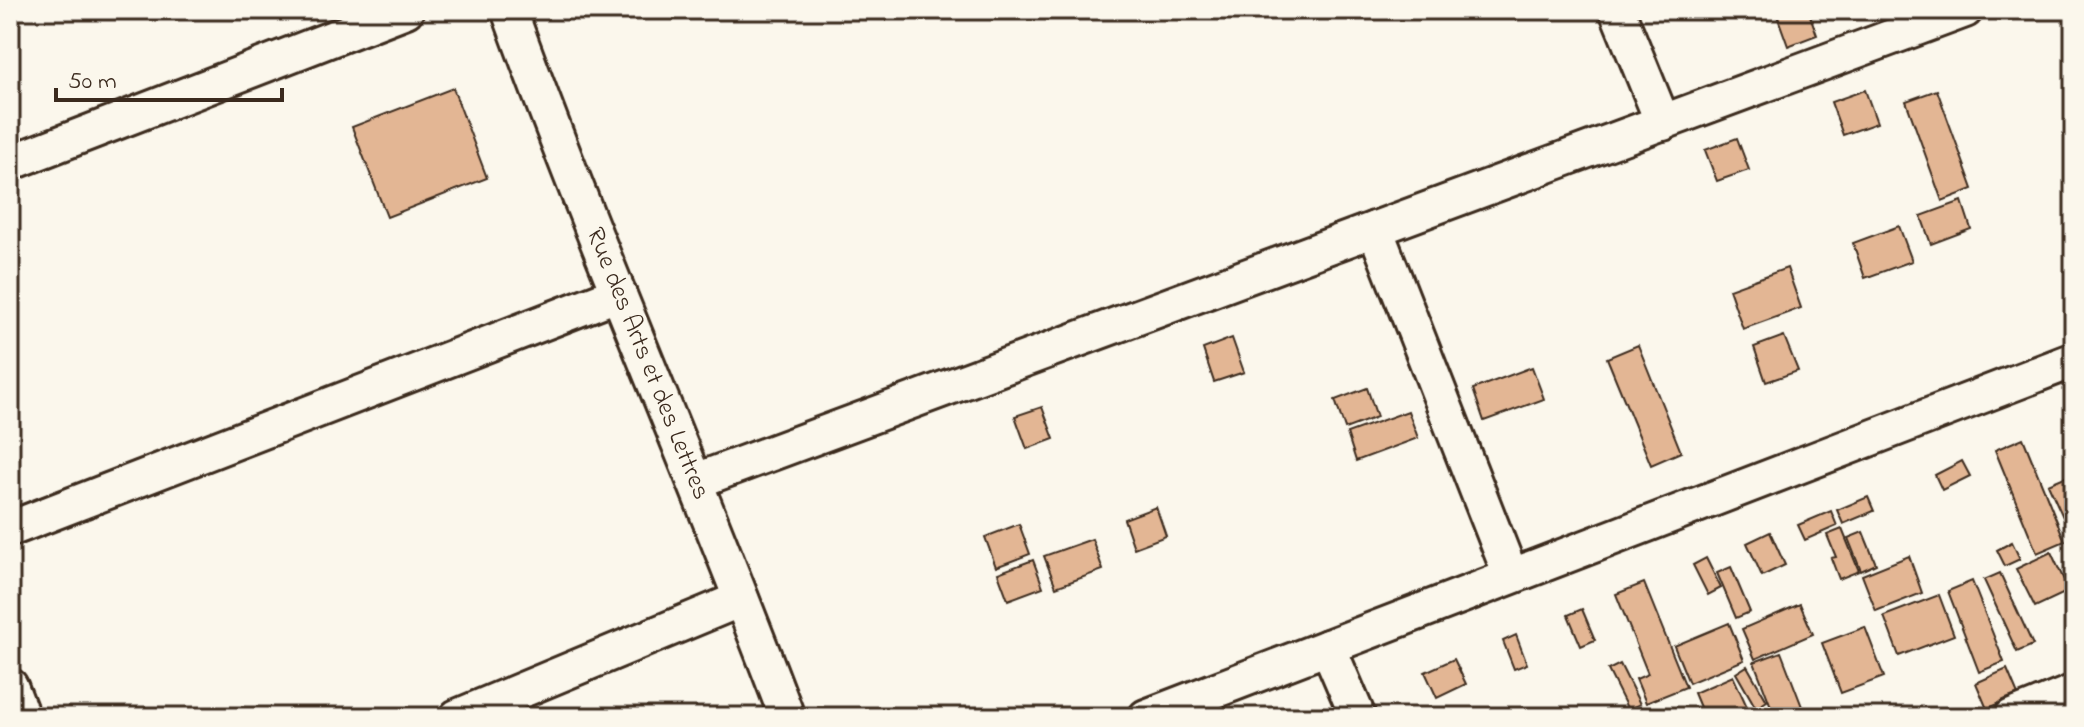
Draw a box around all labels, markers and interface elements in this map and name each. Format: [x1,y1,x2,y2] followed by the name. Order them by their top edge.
[56,52,282,102] scale bar
[68,65,117,100] text: 50 m
[575,222,719,506] street label: Rue des Arts et des Lettres

